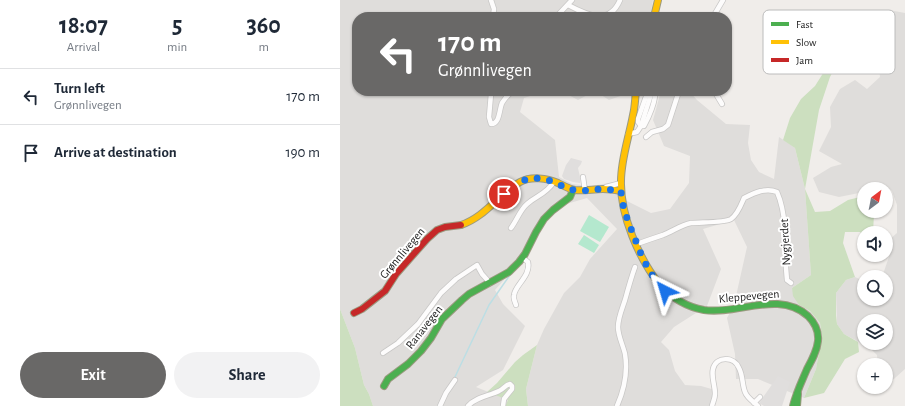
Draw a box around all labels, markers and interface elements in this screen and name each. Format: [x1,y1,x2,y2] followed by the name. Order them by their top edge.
[763,10,895,74] legend
[59,14,108,38] text: 18:07
[172,14,182,38] text: 5
[246,14,281,38] text: 360
[796,19,814,30] text: Fast
[372,28,424,80] icon: left
[438,29,502,57] text: 170 m
[796,37,817,48] text: Slow
[67,41,100,54] text: Arrival
[167,41,187,54] text: min
[258,41,269,54] text: m
[796,55,813,66] text: Jam
[438,62,532,80] text: Grønnlivegen
[54,81,105,96] text: Turn left
[20,86,42,108] icon: left
[286,89,320,104] text: 170 m
[54,99,122,112] text: Grønnlivegen
[20,142,42,164] icon: arrive
[54,145,177,160] text: Arrive at destination
[285,145,320,160] text: 190 m
[487,177,521,211] pin
[857,182,893,218] north arrow
[857,182,893,394] map controls
[493,183,515,205] icon: arrive
[778,218,793,266] street label: Nygjerdet
[377,225,427,281] street label: Grønnlivegen
[857,226,893,262] button: sound
[644,270,686,312] position arrow
[857,270,893,306] button: search
[718,287,780,305] street label: Kleppevegen
[403,303,445,351] street label: Ranavegen
[857,314,893,350] button: layers
[20,352,166,398] button: Exit
[174,352,320,398] button: Share
[857,358,893,394] button: +

